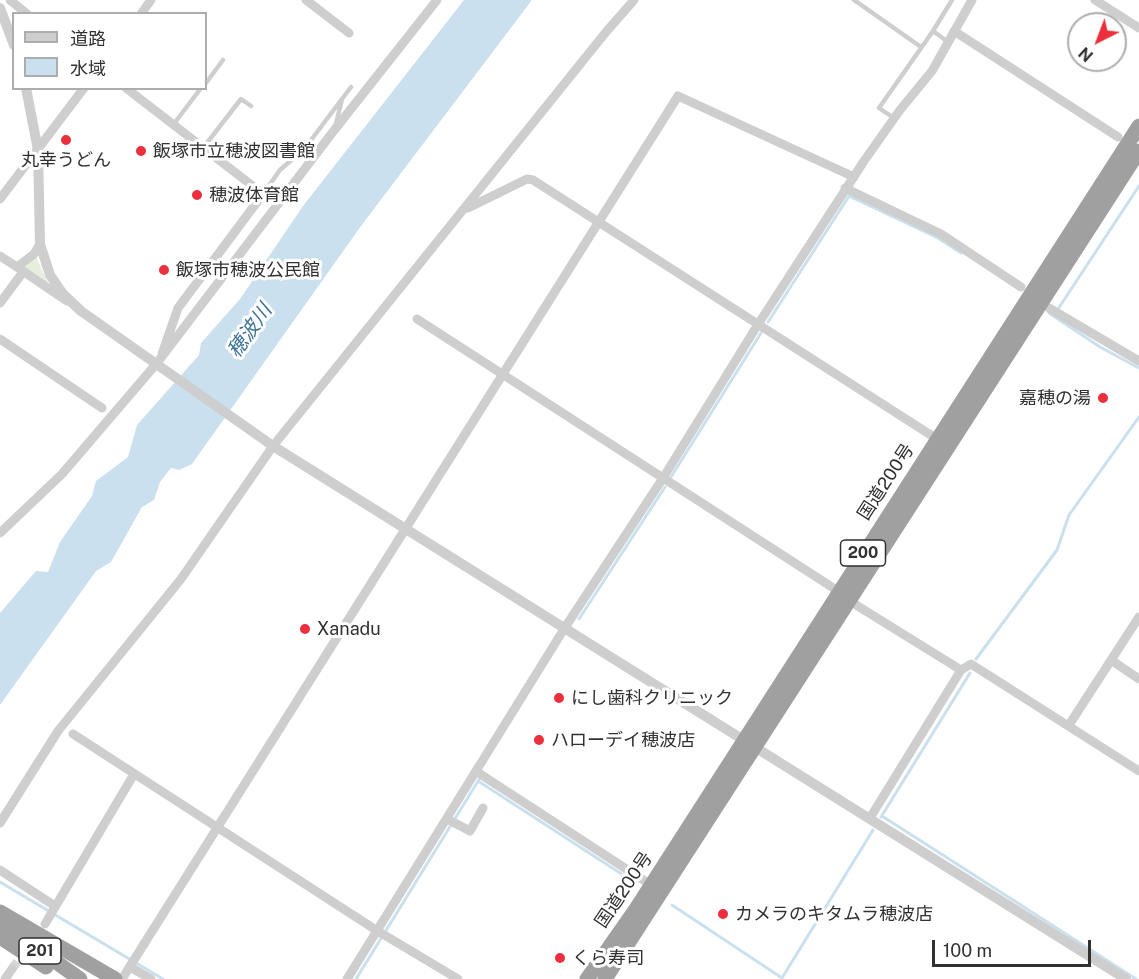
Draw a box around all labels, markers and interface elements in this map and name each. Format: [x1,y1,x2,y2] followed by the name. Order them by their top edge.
[12,12,207,90] legend
[1067,12,1127,72] north arrow
[70,28,106,49] text: 道路
[1075,43,1097,66] text: N
[70,58,106,79] text: 水域
[59,133,73,147] marker: 丸幸うどん
[153,140,315,162] place label: 飯塚市立穂波図書館
[134,144,148,158] marker: 飯塚市立穂波図書館
[21,149,111,171] place label: 丸幸うどん
[209,184,299,206] place label: 穂波体育館
[190,188,204,202] marker: 穂波体育館
[176,259,320,281] place label: 飯塚市穂波公民館
[157,263,171,277] marker: 飯塚市穂波公民館
[223,300,277,362] water label: 穂波川
[1019,387,1091,409] place label: 嘉穂の湯
[1096,391,1110,405] marker: 嘉穂の湯
[853,440,919,524] street label: 国道200号
[840,540,886,566] road number: 200
[317,618,381,640] place label: Xanadu
[298,622,312,636] marker: Xanadu
[571,687,733,709] place label: にし歯科クリニック
[552,691,566,705] marker: にし歯科クリニック
[551,729,695,751] place label: ハローデイ穂波店
[532,733,546,747] marker: ハローデイ穂波店
[591,848,657,932] street label: 国道200号
[735,903,933,925] place label: カメラのキタムラ穂波店
[716,907,730,921] marker: カメラのキタムラ穂波店
[935,928,1094,966] scale bar
[19,938,61,964] road number: 201
[943,940,992,961] text: 100 m
[572,947,644,969] place label: くら寿司
[553,951,567,965] marker: くら寿司

